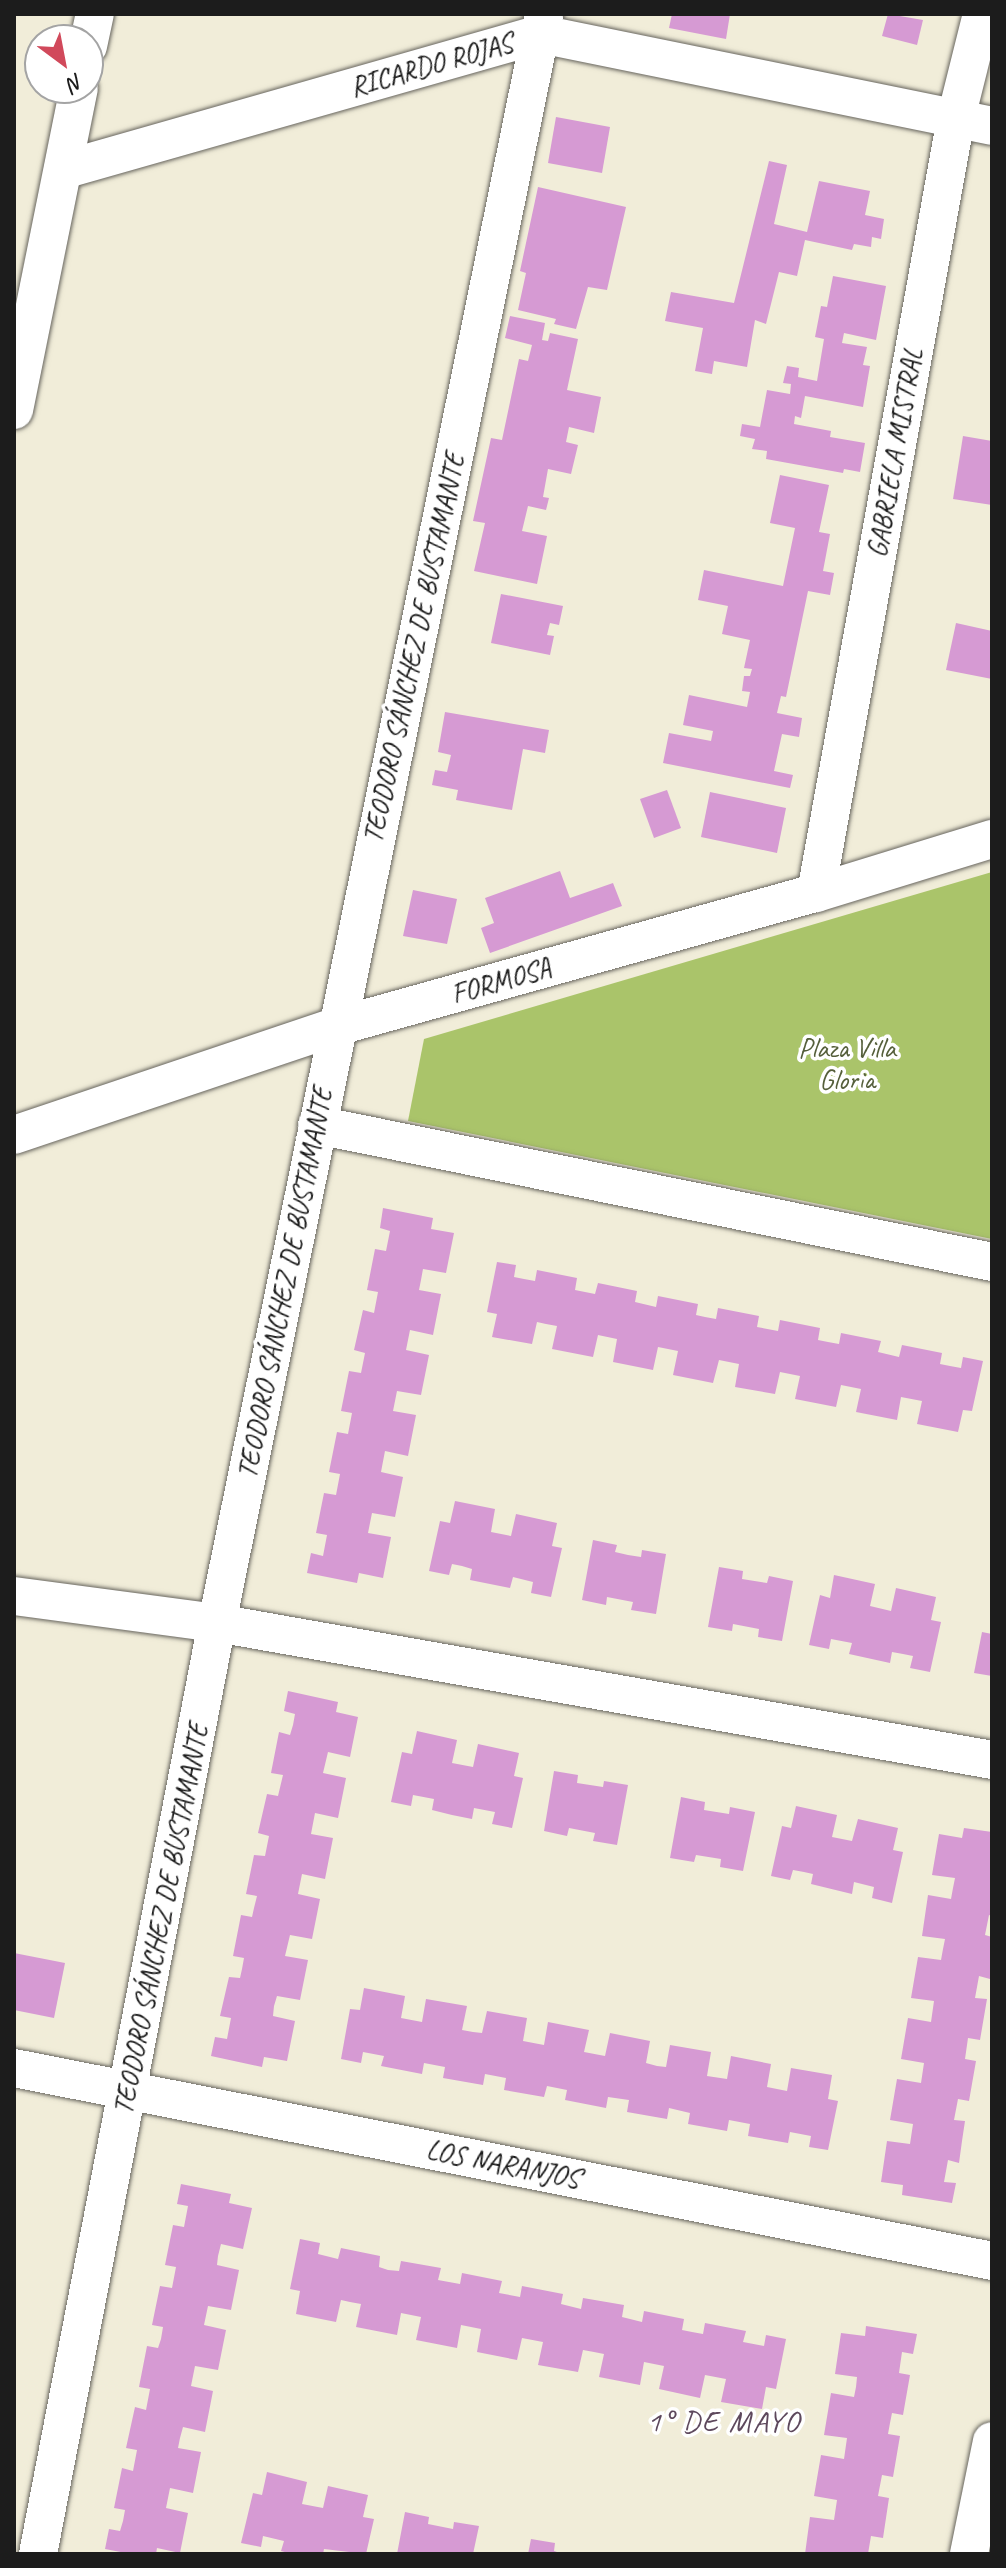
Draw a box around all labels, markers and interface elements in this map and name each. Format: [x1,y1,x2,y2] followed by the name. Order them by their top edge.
[24,24,104,104] north arrow
[346,26,516,104] street label: RICARDO ROJAS
[62,67,89,98] text: N
[860,346,930,560] street label: GABRIELA MISTRAL
[356,450,472,846] street label: TEODORO SÁNCHEZ DE BUSTAMANTE
[447,951,555,1011] street label: FORMOSA
[799,1031,895,1097] park label: Plaza Villa Gloria
[231,1085,339,1481] street label: TEODORO SÁNCHEZ DE BUSTAMANTE
[107,1721,215,2117] street label: TEODORO SÁNCHEZ DE BUSTAMANTE
[424,2133,582,2195] street label: LOS NARANJOS
[647,2403,801,2439] district label: 1° DE MAYO

